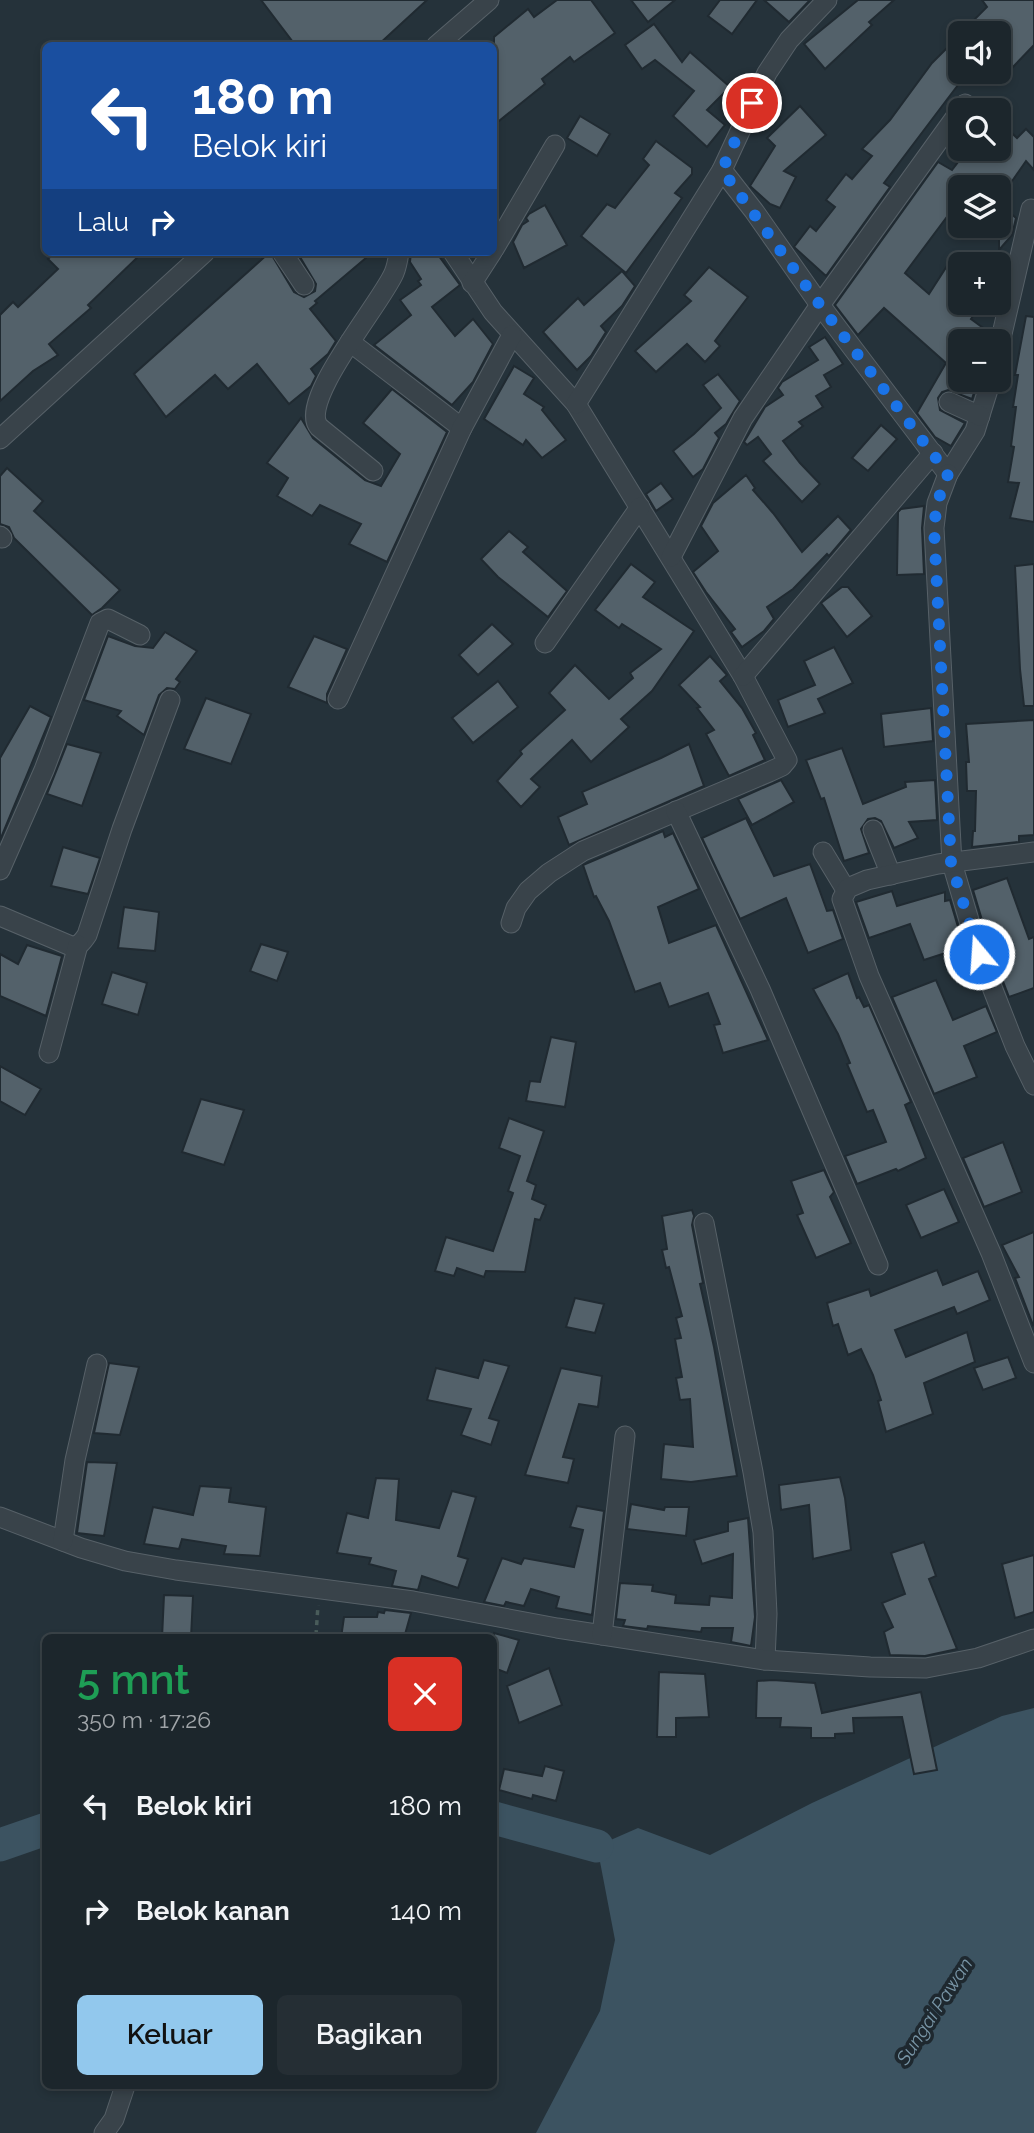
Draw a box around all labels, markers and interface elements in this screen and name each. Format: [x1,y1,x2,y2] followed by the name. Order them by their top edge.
[948,21,1011,392] map controls
[948,21,1011,84] button: sound
[192,68,333,125] text: 180 m
[77,70,168,161] icon: left
[722,73,782,133] pin
[733,84,771,122] icon: arrive
[948,98,1011,161] button: search
[192,127,327,164] text: Belok kiri
[948,175,1011,238] button: layers
[143,203,181,241] icon: right
[77,207,129,237] text: Lalu
[948,252,1011,315] button: +
[948,329,1011,392] button: −
[942,917,1016,991] position arrow
[77,1655,190,1704] text: 5 mnt
[388,1657,462,1731] button: close
[77,1706,211,1733] text: 350 m · 17:26
[77,1787,115,1825] icon: left
[136,1791,252,1821] text: Belok kiri
[389,1791,462,1821] text: 180 m
[77,1892,115,1930] icon: right
[136,1896,290,1926] text: Belok kanan
[390,1896,462,1926] text: 140 m
[891,1954,977,2069] water label: Sungai Pawan
[77,1995,263,2075] button: Keluar
[277,1995,462,2075] button: Bagikan

